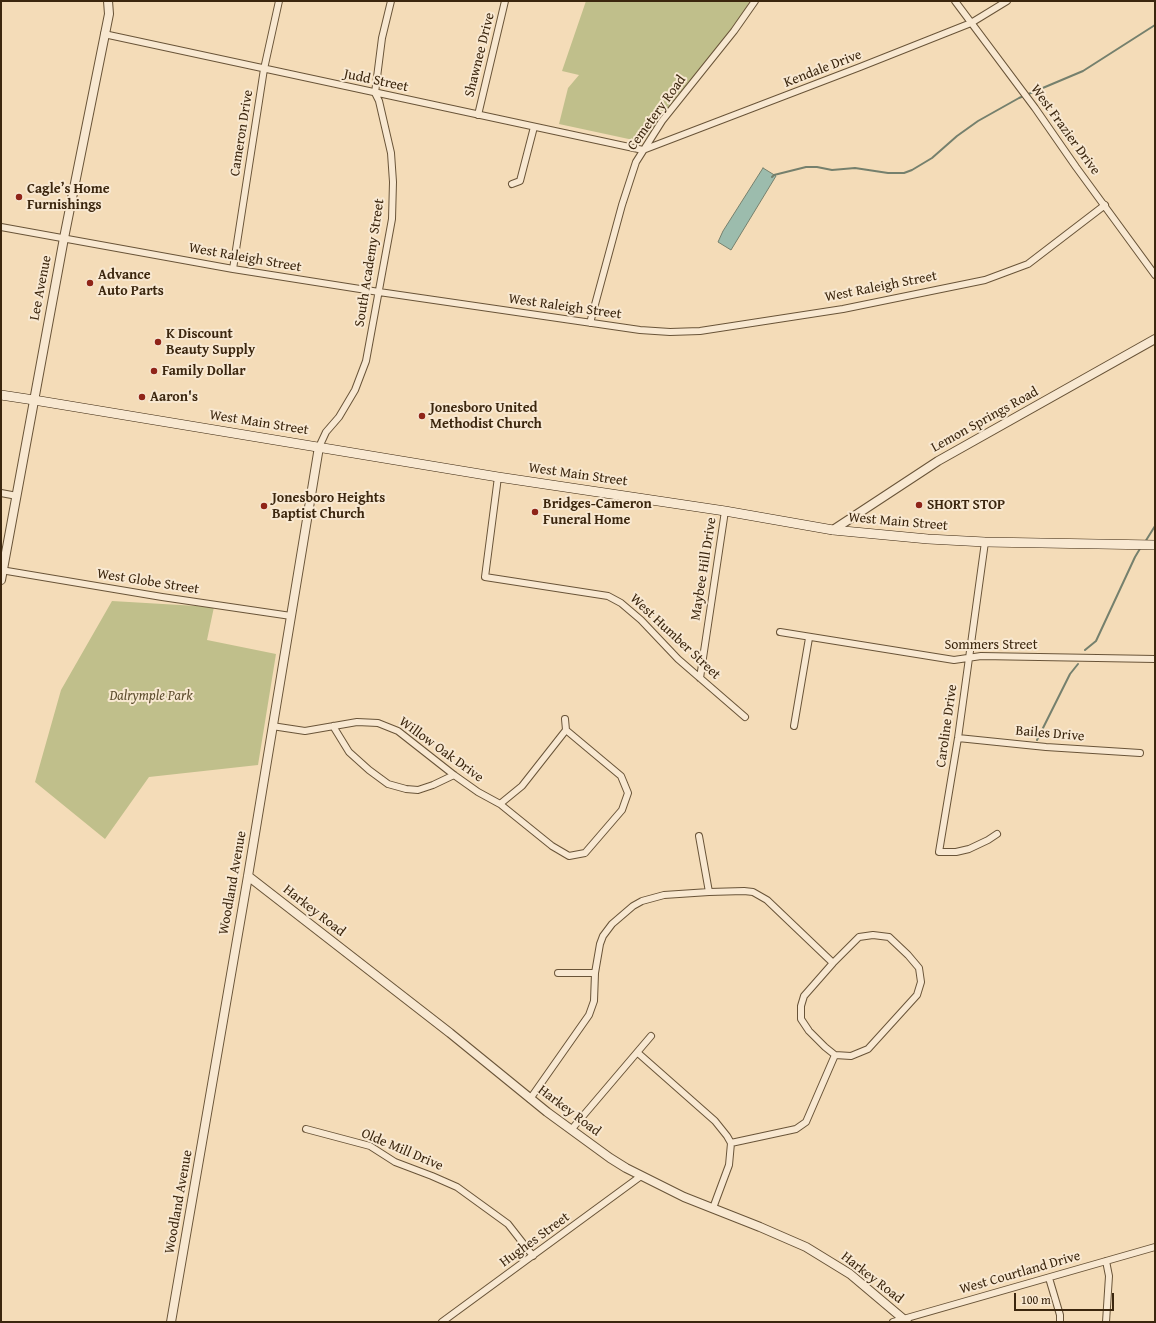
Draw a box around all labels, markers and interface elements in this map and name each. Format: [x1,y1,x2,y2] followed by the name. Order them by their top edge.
[461,11,499,99] street label: Shawnee Drive
[782,47,864,91] street label: Kendale Drive
[342,66,410,96] street label: Judd Street
[624,72,690,154] street label: Cemetery Road
[1027,82,1103,178] street label: West Frazier Drive
[227,89,257,177] street label: Cameron Drive
[27,181,110,214] place label: Cagle’s Home Furnishings
[14,192,24,202] marker: Cagle’s Home Furnishings
[352,198,388,328] street label: South Academy Street
[187,240,303,276] street label: West Raleigh Street
[26,254,56,322] street label: Lee Avenue
[98,267,164,300] place label: Advance Auto Parts
[823,268,939,306] street label: West Raleigh Street
[85,278,95,288] marker: Advance Auto Parts
[507,291,623,323] street label: West Raleigh Street
[166,326,255,358] place label: K Discount Beauty Supply
[153,337,163,347] marker: K Discount Beauty Supply
[162,363,246,379] place label: Family Dollar
[149,366,159,376] marker: Family Dollar
[929,384,1041,456] street label: Lemon Springs Road
[150,389,198,405] place label: Aaron's
[137,392,147,402] marker: Aaron's
[430,400,542,432] place label: Jonesboro United Methodist Church
[208,407,310,439] street label: West Main Street
[417,411,427,421] marker: Jonesboro United Methodist Church
[527,460,629,490] street label: West Main Street
[272,490,385,522] place label: Jonesboro Heights Baptist Church
[543,496,652,528] place label: Bridges-Cameron Funeral Home
[927,497,1005,513] place label: SHORT STOP
[914,500,924,510] marker: SHORT STOP
[259,501,269,511] marker: Jonesboro Heights Baptist Church
[530,507,540,517] marker: Bridges-Cameron Funeral Home
[848,509,948,535] street label: West Main Street
[688,516,720,622] street label: Maybee Hill Drive
[96,566,200,598] street label: West Globe Street
[626,591,724,683] street label: West Humber Street
[944,637,1038,653] street label: Sommers Street
[933,683,961,769] street label: Caroline Drive
[109,688,193,704] park label: Dalrymple Park
[395,714,487,786] street label: Willow Oak Drive
[1015,723,1085,745] street label: Bailes Drive
[216,830,250,936] street label: Woodland Avenue
[280,881,348,941] street label: Harkey Road
[534,1082,604,1140] street label: Harkey Road
[359,1125,445,1175] street label: Olde Mill Drive
[162,1149,196,1255] street label: Woodland Avenue
[497,1209,573,1271] street label: Hughes Street
[838,1248,906,1308] street label: Harkey Road
[958,1248,1082,1298] street label: West Courtland Drive
[1016,1285,1116,1311] scale bar
[1021,1291,1051,1308] text: 100 m

